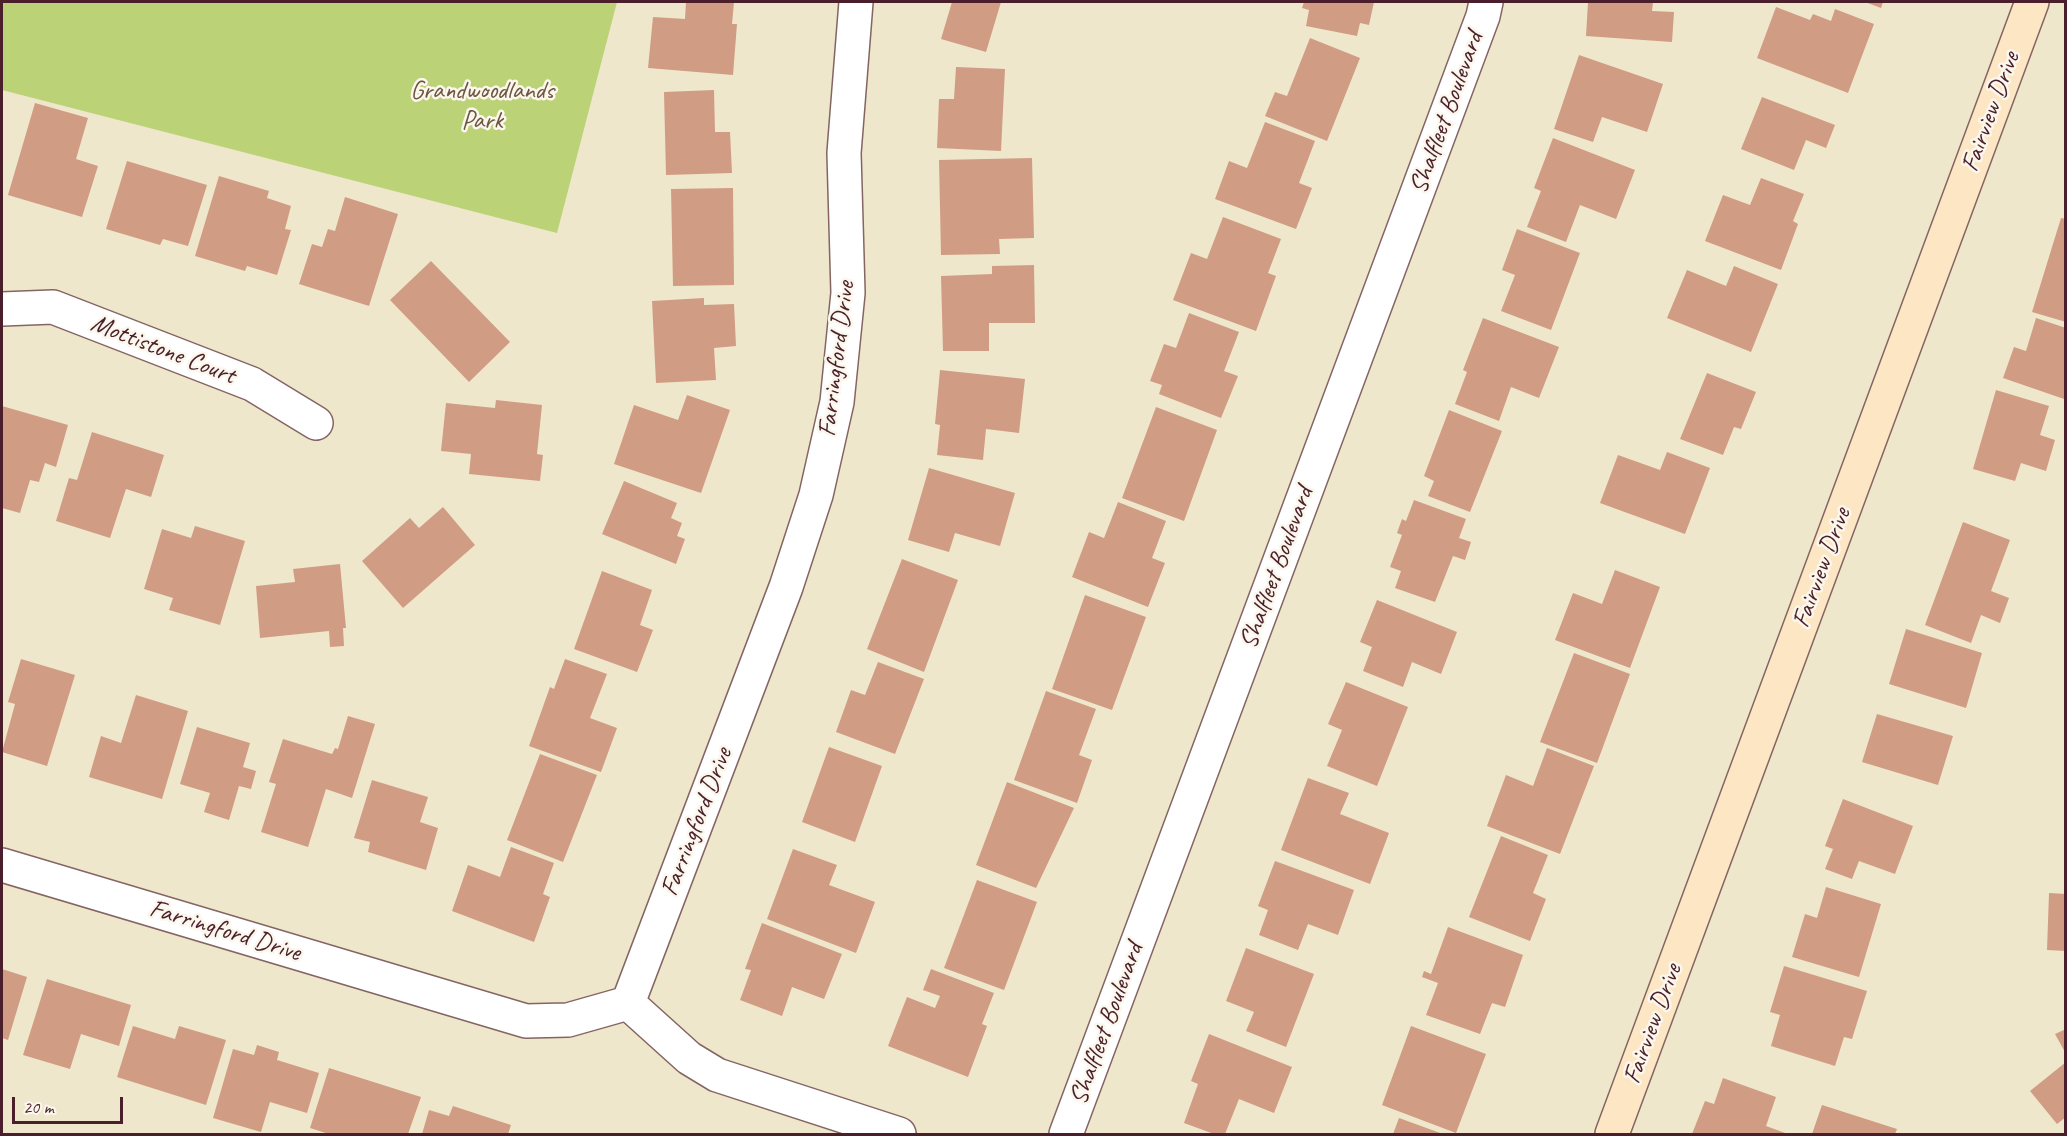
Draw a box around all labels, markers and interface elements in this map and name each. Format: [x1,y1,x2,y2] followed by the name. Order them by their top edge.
[1403,28,1491,198] street label: Shalfleet Boulevard
[1955,48,2027,176] street label: Fairview Drive
[410,75,554,136] park label: Grandwoodlands Park
[812,280,862,438] street label: Farringford Drive
[86,308,240,392] street label: Mottistone Court
[1233,483,1321,653] street label: Shalfleet Boulevard
[1786,504,1858,632] street label: Fairview Drive
[654,743,740,901] street label: Farringford Drive
[146,893,304,969] street label: Farringford Drive
[1063,939,1151,1109] street label: Shalfleet Boulevard
[1617,960,1689,1088] street label: Fairview Drive
[15,1085,126,1123] scale bar
[23,1096,54,1118] text: 20 m

